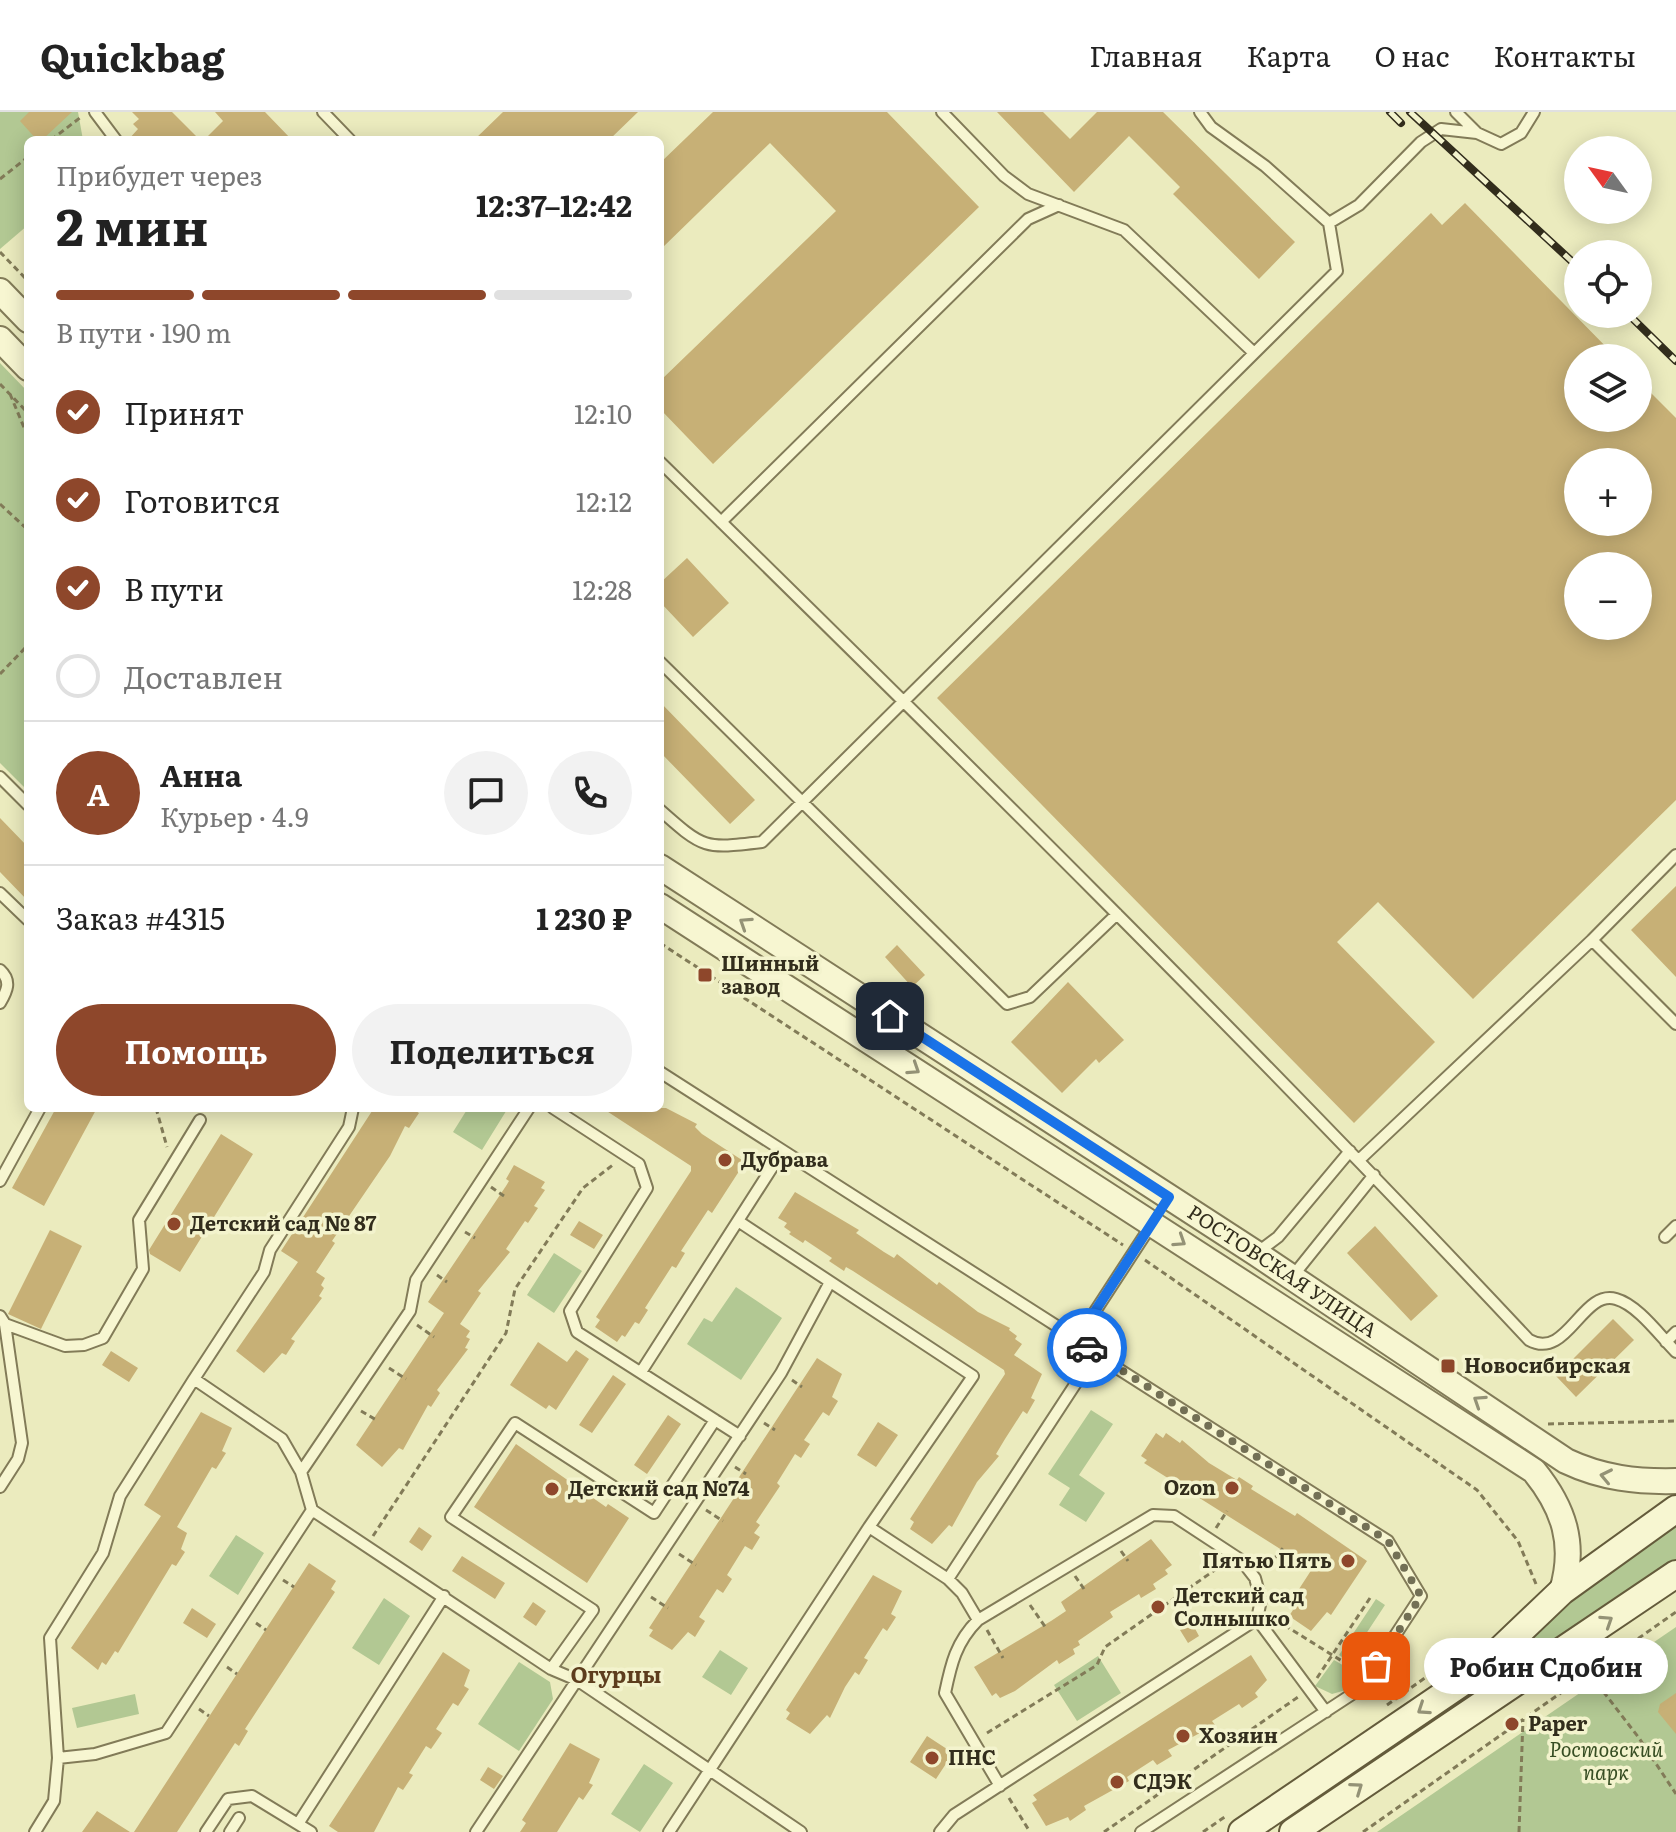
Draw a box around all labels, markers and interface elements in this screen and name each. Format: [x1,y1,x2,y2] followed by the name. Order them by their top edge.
[40,27,225,84] text: Quickbag
[1089,34,1203,76] text: Главная
[1247,34,1330,76] text: Карта
[1374,34,1450,76] text: О нас
[1494,34,1636,76] text: Контакты
[1564,136,1652,224] north arrow
[1564,136,1652,640] map controls
[56,155,262,194] text: Прибудет через
[476,182,632,226] text: 12:37–12:42
[56,185,208,262] text: 2 мин
[1564,240,1652,328] button: locate
[56,312,231,351] text: В пути · 190 m
[1564,344,1652,432] button: layers
[56,390,100,434] icon: check
[124,390,244,434] text: Принят
[574,393,632,432] text: 12:10
[1564,448,1652,536] button: +
[56,478,100,522] icon: check
[124,478,280,522] text: Готовится
[576,481,632,520] text: 12:12
[1564,552,1652,640] button: −
[56,566,100,610] icon: check
[124,566,224,610] text: В пути
[572,569,632,608] text: 12:28
[124,654,283,698] text: Доставлен
[444,751,528,835] button: chat
[548,751,632,835] button: phone
[160,752,242,796] text: Анна
[87,771,109,815] text: А
[160,796,309,835] text: Курьер · 4.9
[56,895,225,939] text: Заказ #4315
[536,895,632,939] text: 1 230 ₽
[739,917,754,932] one-way arrow
[721,947,819,1000] place label: Шинный завод
[696,966,714,984] marker: Шинный завод
[856,982,924,1050] pin
[868,994,912,1038] icon: home
[56,1004,336,1096] button: Помощь
[352,1004,632,1096] button: Поделиться
[906,1060,920,1075] one-way arrow
[741,1143,829,1173] place label: Дубрава
[716,1151,734,1169] marker: Дубрава
[1182,1196,1384,1344] street label: РОСТОВСКАЯ УЛИЦА
[190,1207,376,1237] place label: Детский сад № 87
[165,1215,183,1233] marker: Детский сад № 87
[1171,1231,1185,1246] one-way arrow
[1047,1308,1127,1388] courier
[1065,1326,1109,1370] icon: car
[1464,1349,1631,1379] place label: Новосибирская
[1439,1357,1457,1375] marker: Новосибирская
[1473,1396,1487,1411] one-way arrow
[1599,1468,1613,1485] one-way arrow
[1164,1471,1216,1501] place label: Ozon
[568,1472,749,1502] place label: Детский сад №74
[1223,1479,1241,1497] marker: Ozon
[543,1480,561,1498] marker: Детский сад №74
[1202,1544,1332,1574] place label: Пятью Пять
[1339,1552,1357,1570] marker: Пятью Пять
[1174,1579,1305,1632] place label: Детский сад Солнышко
[1149,1598,1167,1616] marker: Детский сад Солнышко
[1598,1615,1613,1630] one-way arrow
[1342,1632,1410,1700] pin
[1424,1638,1668,1694] callout: Робин Сдобин
[1354,1644,1398,1688] icon: bag
[1449,1646,1643,1685] text: Робин Сдобин
[571,1657,662,1690] district label: Огурцы
[1417,1699,1431,1714] one-way arrow
[1528,1707,1588,1737] place label: Paper
[1503,1715,1521,1733] marker: Paper
[1199,1719,1278,1749] place label: Хозяин
[1174,1727,1192,1745] marker: Хозяин
[1549,1733,1663,1786] park label: Ростовский парк
[948,1741,996,1771] place label: ПНС
[923,1749,941,1767] marker: ПНС
[1133,1765,1192,1795] place label: СДЭК
[1108,1773,1126,1791] marker: СДЭК
[1348,1783,1362,1798] one-way arrow

